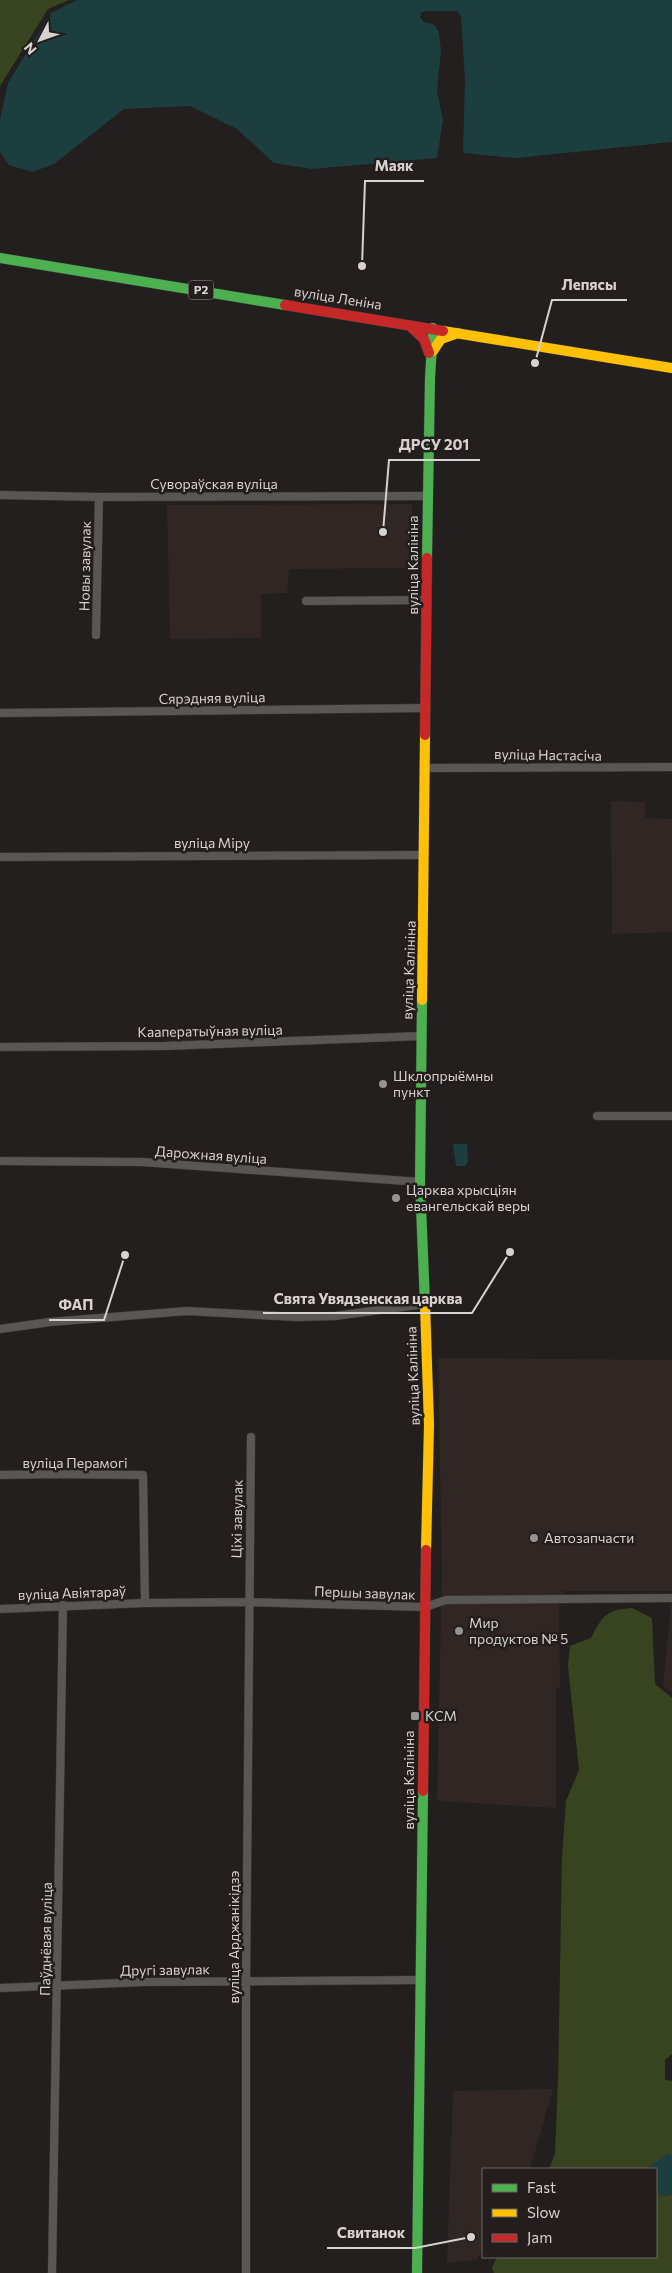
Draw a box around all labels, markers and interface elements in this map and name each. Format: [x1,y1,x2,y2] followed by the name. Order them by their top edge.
[15,15,65,65] north arrow
[20,39,40,58] text: N
[365,151,424,181] callout: Маяк
[375,156,414,174] text: Маяк
[552,270,627,300] callout: Лепясы
[561,275,617,293] text: Лепясы
[188,280,214,300] road number: Р2
[293,282,383,313] street label: вуліца Леніна
[389,430,480,460] callout: ДРСУ 201
[399,435,469,453] text: ДРСУ 201
[150,475,278,492] street label: Сувораўская вуліца
[404,515,421,615] street label: вуліца Калініна
[75,520,94,611] street label: Новы завулак
[158,688,266,707] street label: Сярэдняя вуліца
[494,745,602,764] street label: вуліца Настасіча
[174,834,250,851] street label: вуліца Міру
[398,920,419,1020] street label: вуліца Калініна
[137,1021,283,1040] street label: Кааператыўная вуліца
[393,1067,493,1100] place label: Шклопрыёмны пункт
[377,1078,389,1090] marker: Шклопрыёмны пункт
[155,1142,268,1167] street label: Дарожная вуліца
[406,1181,530,1214] place label: Царква хрысціян евангельскай веры
[390,1192,402,1204] marker: Царква хрысціян евангельскай веры
[263,1283,472,1313] callout: Свята Увядзенская царква
[274,1289,463,1307] text: Свята Увядзенская царква
[49,1290,104,1320] callout: ФАП
[59,1295,93,1313] text: ФАП
[402,1326,423,1426] street label: вуліца Калініна
[22,1454,128,1471] street label: вуліца Перамогі
[227,1479,246,1559] street label: Ціхі завулак
[544,1529,634,1546] place label: Автозапчасти
[528,1532,540,1544] marker: Автозапчасти
[18,1582,126,1603] street label: вуліца Авіятараў
[314,1582,417,1603] street label: Першы завулак
[469,1614,568,1647] place label: Мир продуктов № 5
[453,1625,465,1637] marker: Мир продуктов № 5
[425,1707,457,1724] place label: КСМ
[409,1710,421,1722] marker: КСМ
[400,1730,417,1830] street label: вуліца Калініна
[225,1871,242,2003] street label: вуліца Арджанікідзэ
[36,1882,55,1996] street label: Паўднёвая вуліца
[120,1960,210,1979] street label: Другі завулак
[482,2168,657,2258] legend
[527,2178,556,2196] text: Fast
[527,2203,560,2221] text: Slow
[327,2218,415,2248] callout: Свитанок
[337,2223,406,2241] text: Свитанок
[527,2228,552,2246] text: Jam

